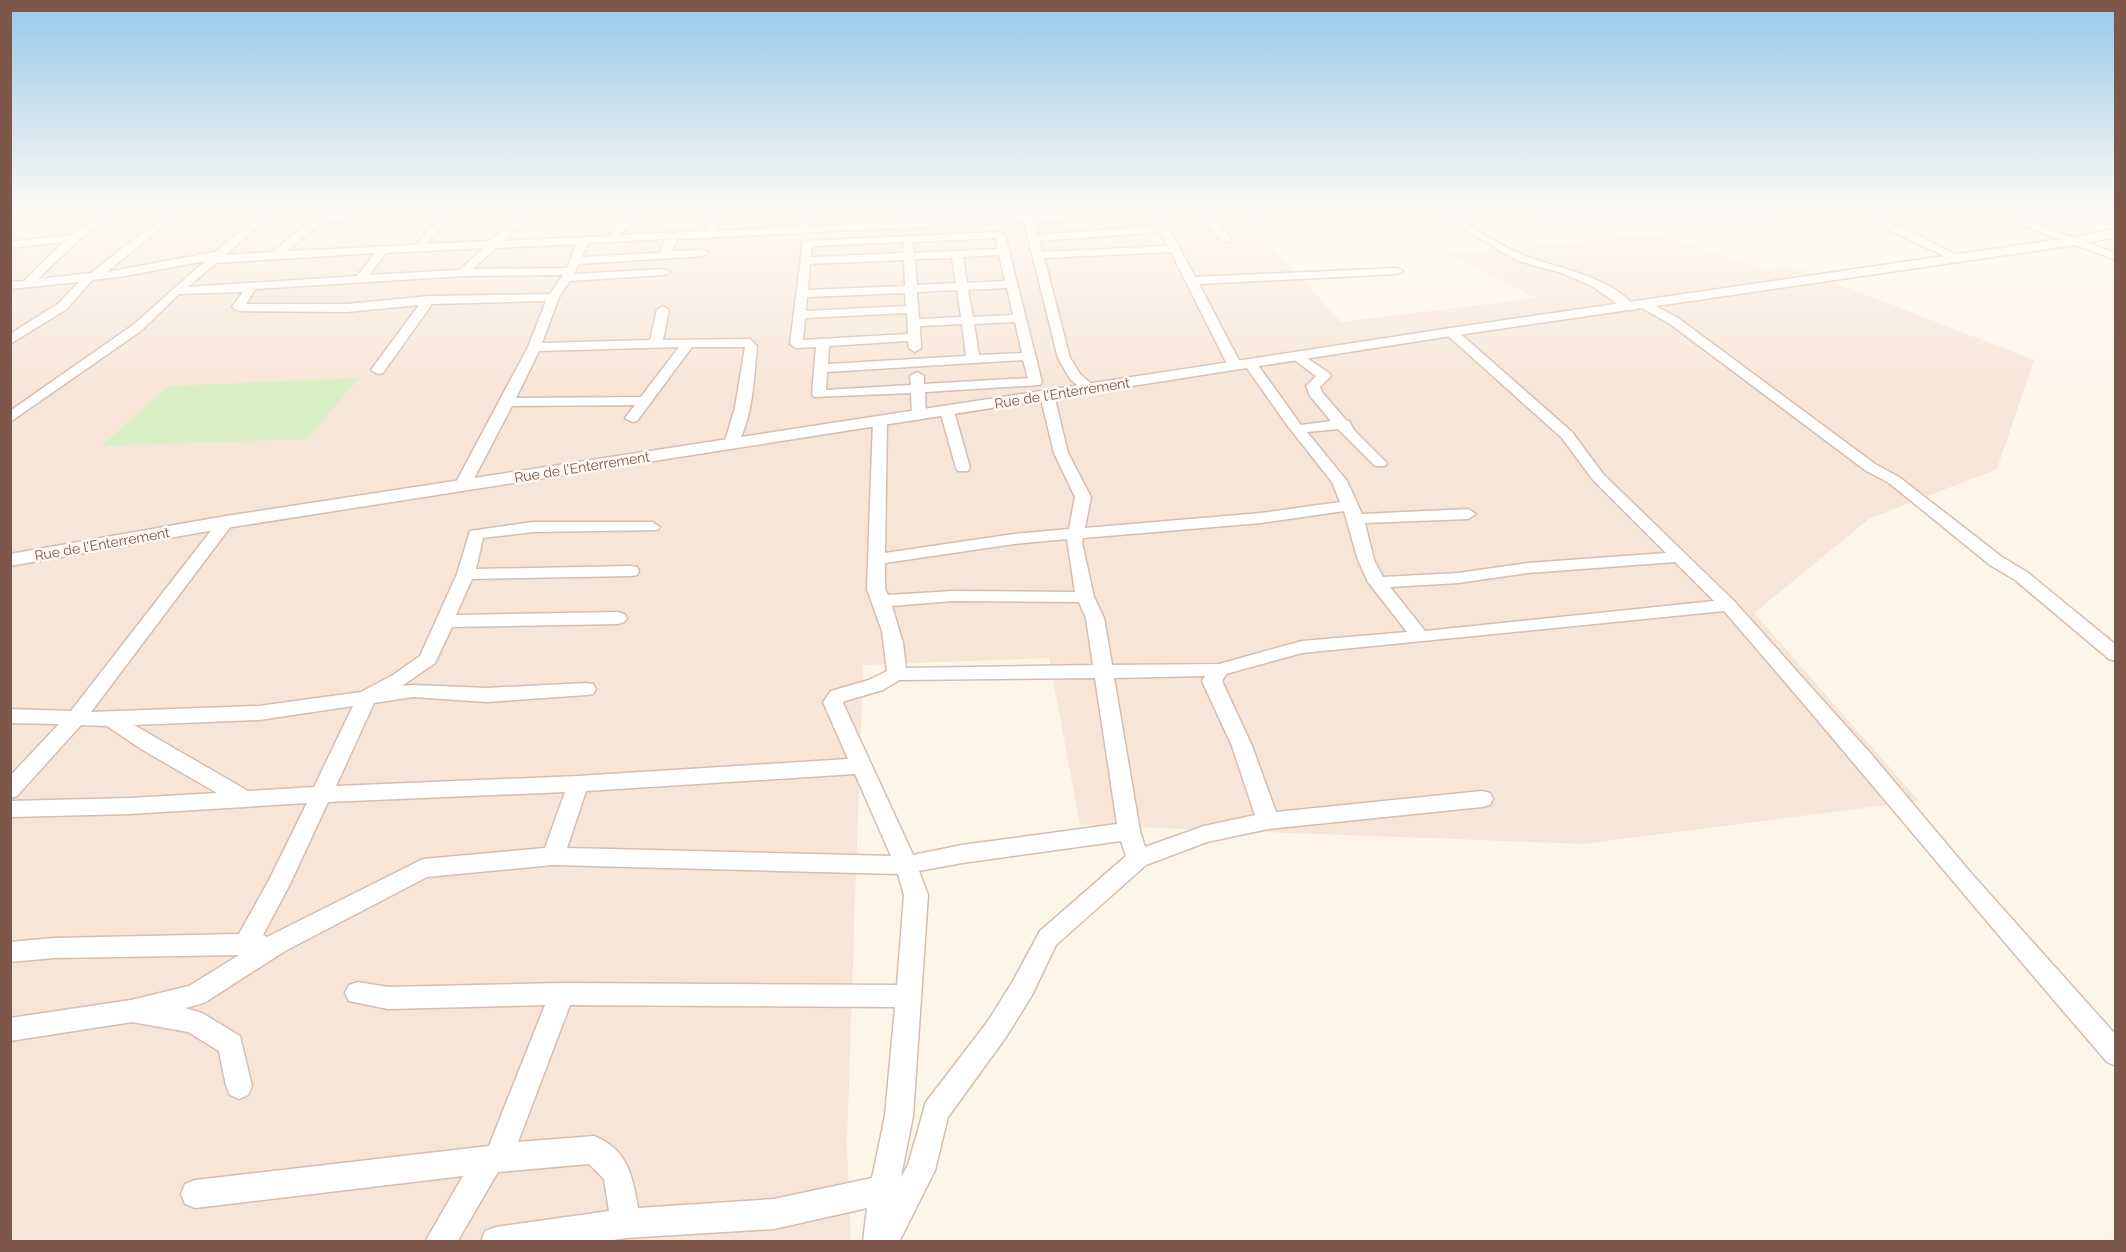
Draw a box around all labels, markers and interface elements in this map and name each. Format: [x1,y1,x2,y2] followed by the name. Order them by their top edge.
[993,374,1131,412] street label: Rue de l'Enterrement
[513,448,651,486] street label: Rue de l'Enterrement
[33,524,171,564] street label: Rue de l'Enterrement

